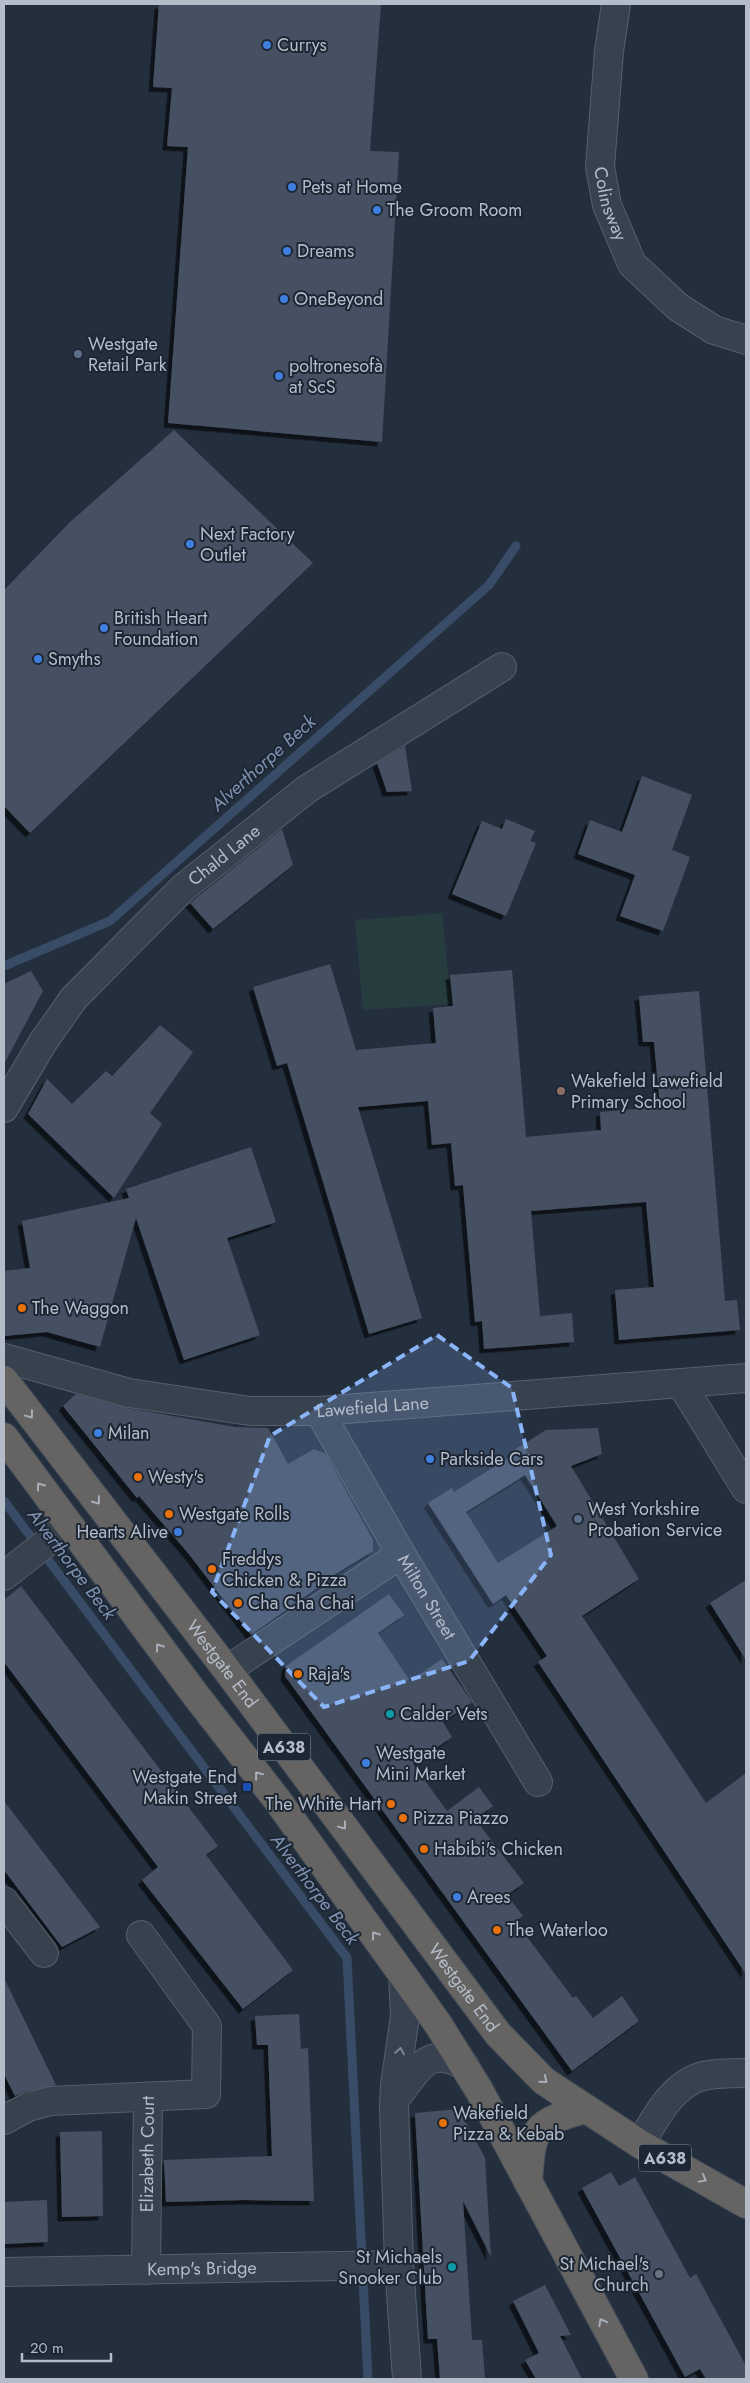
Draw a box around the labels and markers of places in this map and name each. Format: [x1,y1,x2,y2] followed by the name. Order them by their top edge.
[277,32,327,58] place label: Currys
[261,39,273,51] marker: Currys
[302,174,402,200] place label: Pets at Home
[286,181,298,193] marker: Pets at Home
[387,197,522,223] place label: The Groom Room
[371,204,383,216] marker: The Groom Room
[297,238,354,264] place label: Dreams
[281,245,293,257] marker: Dreams
[294,286,383,312] place label: OneBeyond
[278,293,290,305] marker: OneBeyond
[88,331,167,378] place label: Westgate Retail Park
[72,348,84,360] marker: Westgate Retail Park
[289,353,383,400] place label: poltronesofà at ScS
[273,370,285,382] marker: poltronesofà at ScS
[200,521,295,568] place label: Next Factory Outlet
[184,538,196,550] marker: Next Factory Outlet
[114,605,208,652] place label: British Heart Foundation
[98,622,110,634] marker: British Heart Foundation
[48,646,101,672] place label: Smyths
[32,653,44,665] marker: Smyths
[571,1068,723,1115] place label: Wakefield Lawefield Primary School
[555,1085,567,1097] marker: Wakefield Lawefield Primary School
[32,1295,129,1321] place label: The Waggon
[16,1302,28,1314] marker: The Waggon
[108,1420,150,1446] place label: Milan
[92,1427,104,1439] marker: Milan
[440,1446,543,1472] place label: Parkside Cars
[424,1453,436,1465] marker: Parkside Cars
[148,1464,204,1490] place label: Westy's
[132,1471,144,1483] marker: Westy's
[588,1496,722,1543] place label: West Yorkshire Probation Service
[179,1501,290,1527] place label: Westgate Rolls
[163,1508,175,1520] marker: Westgate Rolls
[572,1513,584,1525] marker: West Yorkshire Probation Service
[76,1519,168,1545] place label: Hearts Alive
[172,1526,184,1538] marker: Hearts Alive
[222,1546,347,1593] place label: Freddys Chicken & Pizza
[206,1563,218,1575] marker: Freddys Chicken & Pizza
[248,1590,355,1616] place label: Cha Cha Chai
[232,1597,244,1609] marker: Cha Cha Chai
[308,1661,350,1687] place label: Raja's
[292,1668,304,1680] marker: Raja's
[400,1701,488,1727] place label: Calder Vets
[384,1708,396,1720] marker: Calder Vets
[376,1740,466,1787] place label: Westgate Mini Market
[360,1757,372,1769] marker: Westgate Mini Market
[132,1764,238,1811] place label: Westgate End Makin Street
[241,1781,253,1793] marker: Westgate End Makin Street
[266,1791,382,1817] place label: The White Hart
[385,1798,397,1810] marker: The White Hart
[413,1805,509,1831] place label: Pizza Piazzo
[397,1812,409,1824] marker: Pizza Piazzo
[434,1836,563,1862] place label: Habibi's Chicken
[418,1843,430,1855] marker: Habibi's Chicken
[467,1884,511,1910] place label: Arees
[451,1891,463,1903] marker: Arees
[507,1917,608,1943] place label: The Waterloo
[491,1924,503,1936] marker: The Waterloo
[453,2100,564,2147] place label: Wakefield Pizza & Kebab
[437,2117,449,2129] marker: Wakefield Pizza & Kebab
[338,2244,442,2291] place label: St Michaels Snooker Club
[559,2251,649,2298] place label: St Michael's Church
[446,2261,458,2273] marker: St Michaels Snooker Club
[653,2268,665,2280] marker: St Michael's Church

